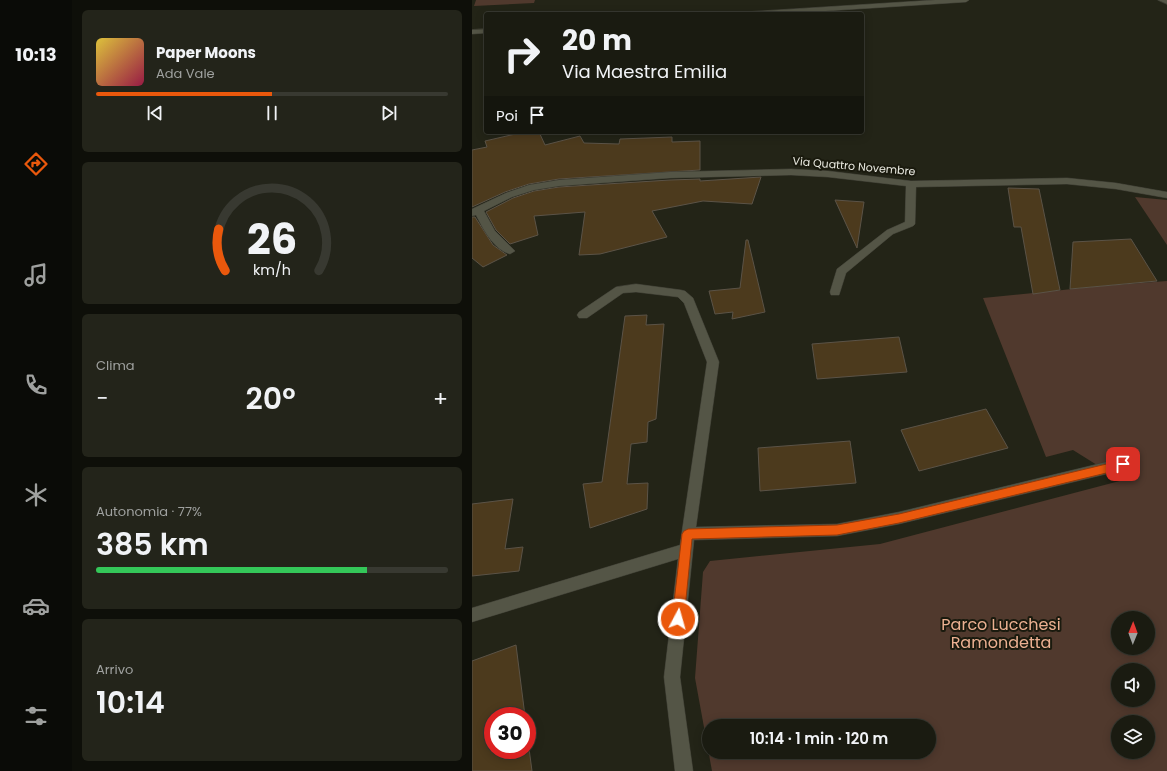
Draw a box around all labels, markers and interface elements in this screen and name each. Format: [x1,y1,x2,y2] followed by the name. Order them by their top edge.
[562,21,632,60] text: 20 m
[496,28,548,80] icon: right
[15,42,57,67] text: 10:13
[156,42,256,63] text: Paper Moons
[562,59,727,84] text: Via Maestra Emilia
[156,64,215,83] text: Ada Vale
[144,102,166,124] icon: previous
[261,102,283,124] icon: pause
[378,102,400,124] icon: next
[526,104,548,126] icon: arrive
[496,105,518,126] text: Poi
[22,150,50,178] icon: directions
[792,153,916,179] street label: Via Quattro Novembre
[247,210,297,269] text: 26
[253,260,291,280] text: km/h
[22,261,50,289] icon: music
[96,356,135,375] text: Clima
[22,371,50,399] icon: phone
[246,377,296,420] text: 20°
[96,383,108,414] text: −
[433,383,448,414] text: +
[1106,447,1140,481] pin
[1112,453,1134,475] icon: arrive
[22,481,50,509] icon: climate
[96,502,202,521] text: Autonomia · 77%
[96,523,209,566] text: 385 km
[22,592,50,620] icon: car
[657,598,699,640] position arrow
[1111,611,1155,655] north arrow
[1111,611,1155,759] map controls
[941,613,1061,654] park label: Parco Lucchesi Ramondetta
[96,660,133,679] text: Arrivo
[1111,663,1155,707] button: sound
[96,681,165,724] text: 10:14
[22,702,50,730] icon: filters
[484,707,536,759] speed limit sign: 30
[1111,715,1155,759] button: layers
[750,728,888,749] text: 10:14 · 1 min · 120 m

